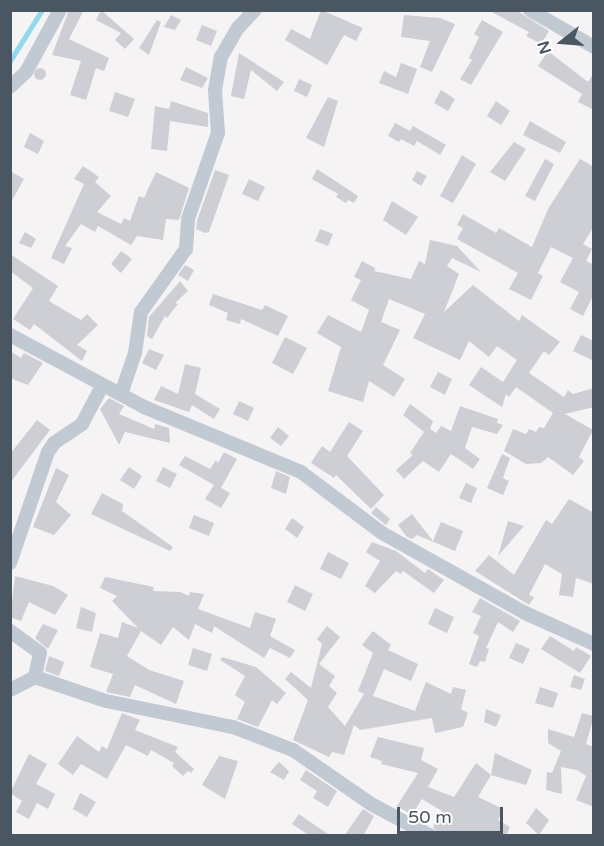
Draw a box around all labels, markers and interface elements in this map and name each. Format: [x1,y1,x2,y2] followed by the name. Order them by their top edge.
[532,12,592,72] north arrow
[533,38,556,56] text: N
[400,795,506,833] scale bar
[408,806,452,828] text: 50 m

